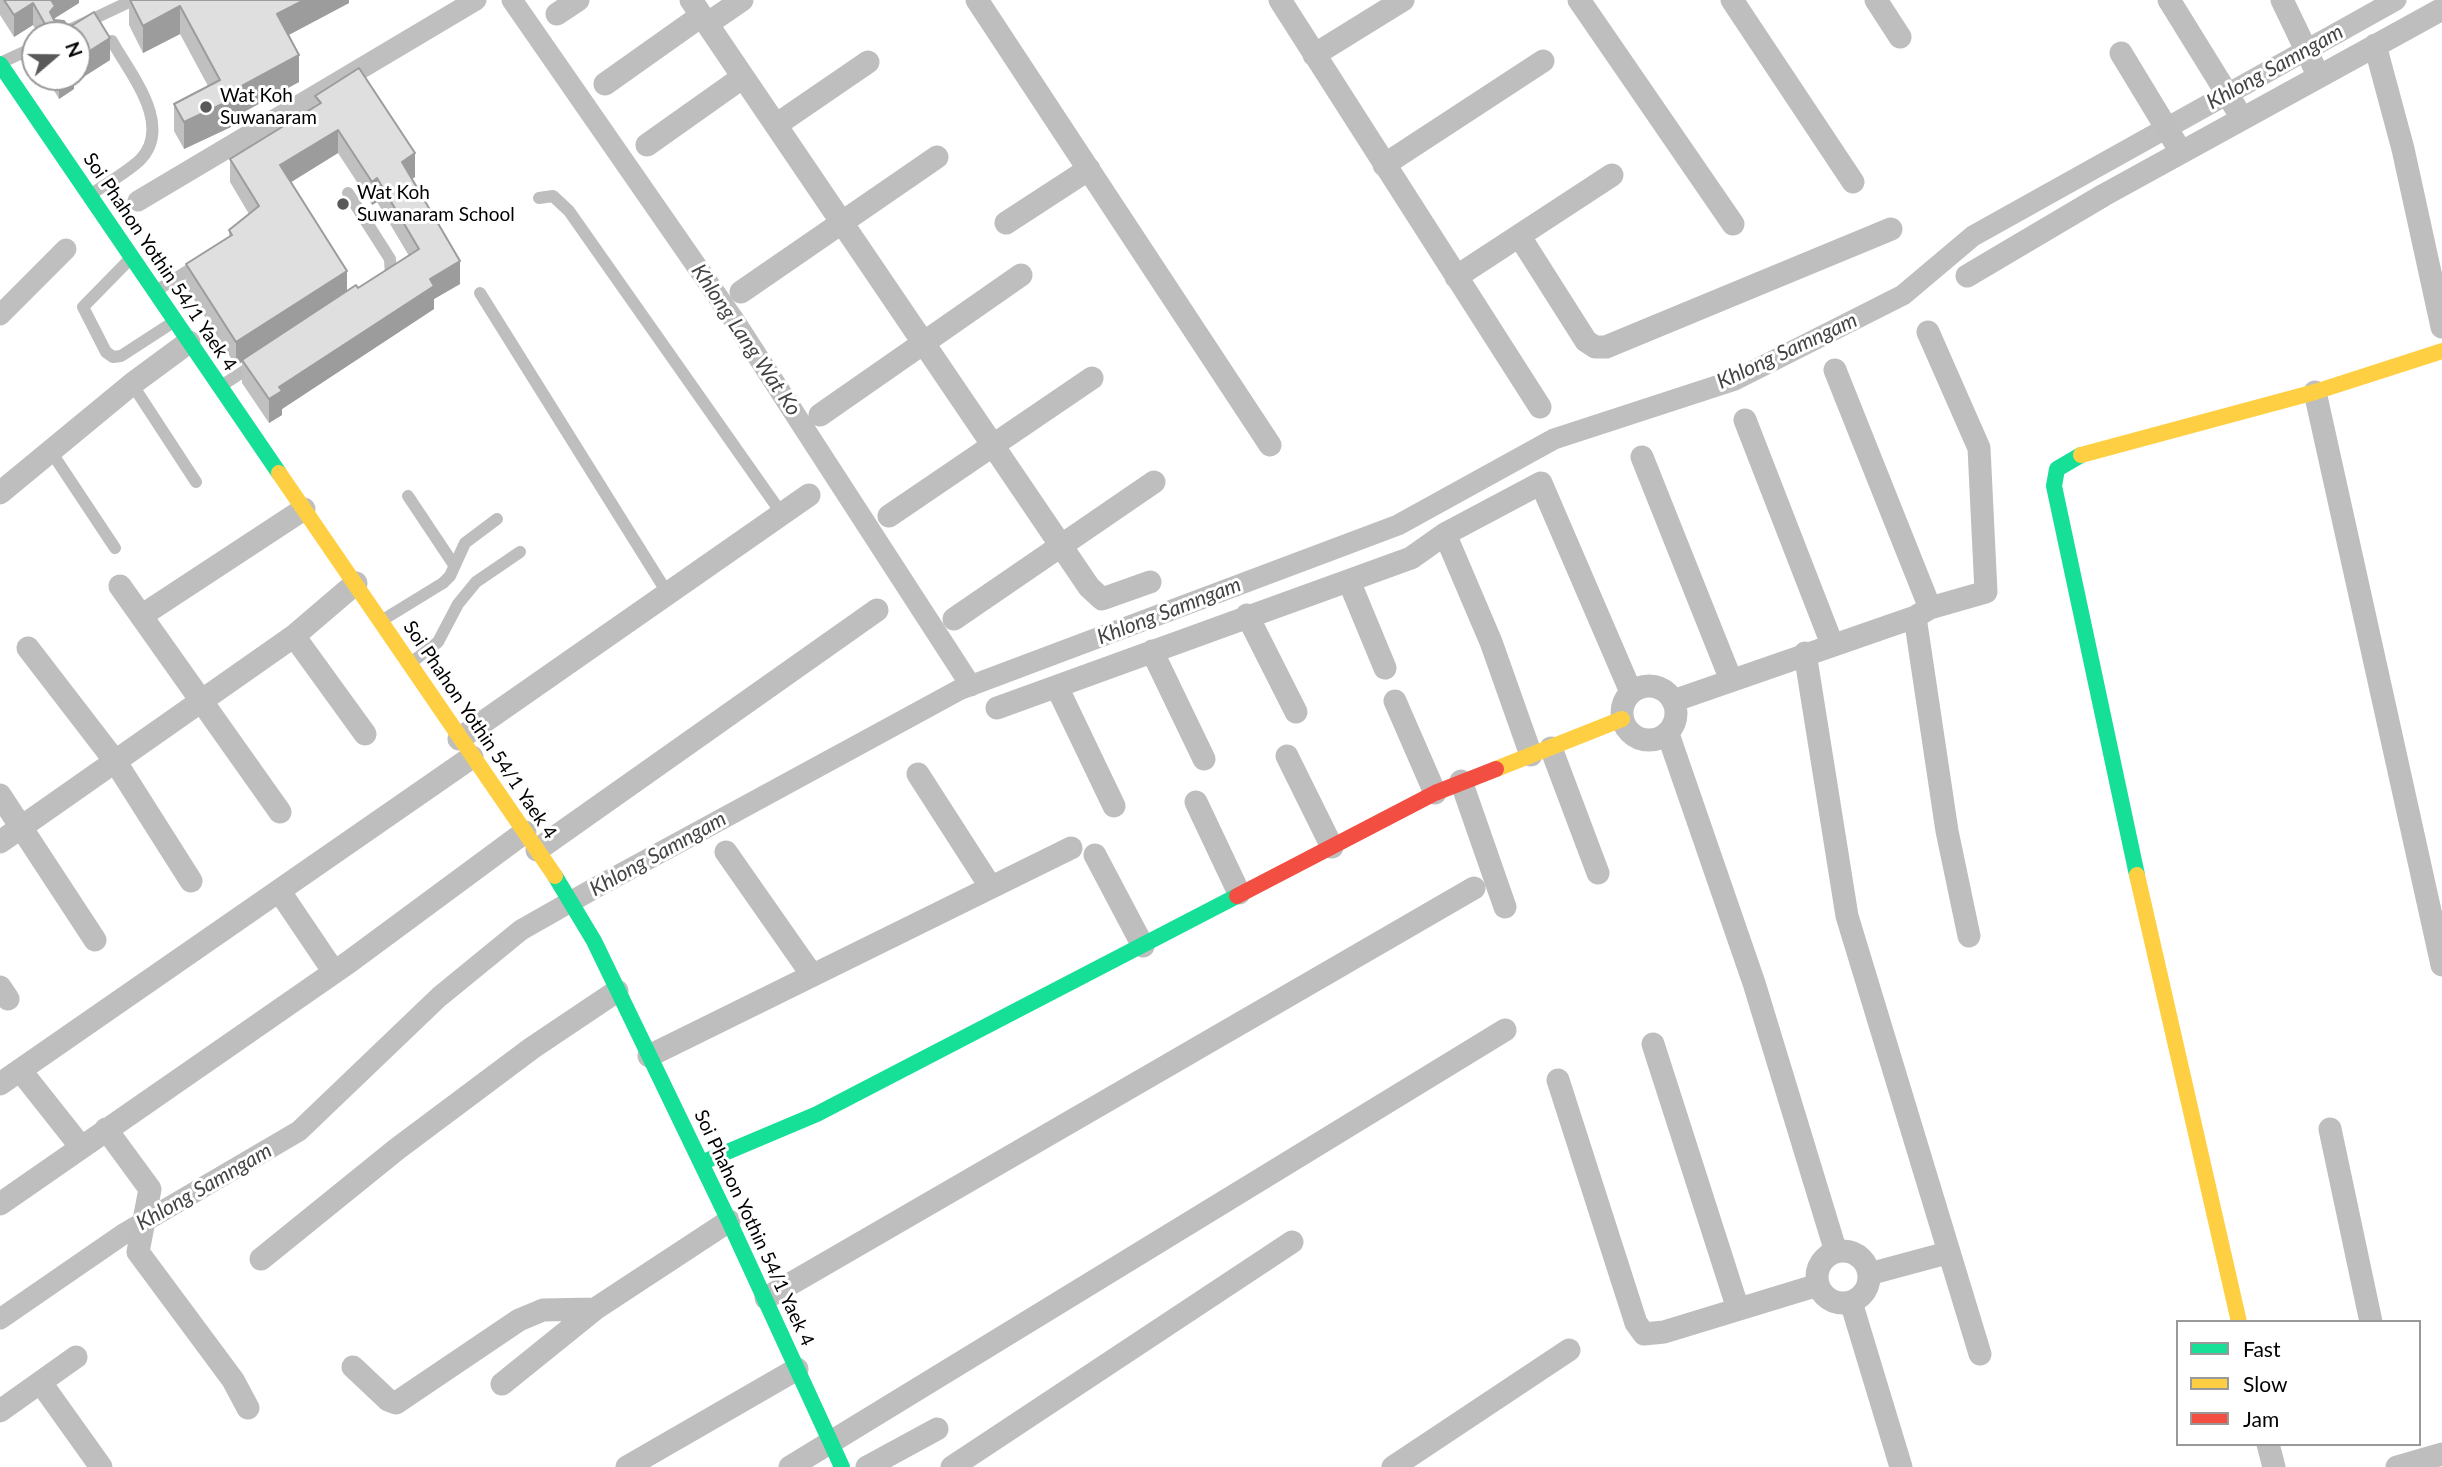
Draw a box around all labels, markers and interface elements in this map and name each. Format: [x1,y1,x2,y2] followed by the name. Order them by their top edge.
[2202,19,2348,115] water label: Khlong Samngam
[21,21,91,91] north arrow
[61,39,88,60] text: N
[220,85,317,129] place label: Wat Koh Suwanaram
[198,99,214,115] marker: Wat Koh Suwanaram
[78,149,242,375] street label: Soi Phahon Yothin 54/1 Yaek 4
[357,182,515,226] place label: Wat Koh Suwanaram School
[335,196,351,212] marker: Wat Koh Suwanaram School
[686,259,806,421] water label: Khlong Lang Wat Ko
[1713,307,1861,395] water label: Khlong Samngam
[1094,572,1244,650] water label: Khlong Samngam
[398,617,562,843] street label: Soi Phahon Yothin 54/1 Yaek 4
[585,806,731,902] water label: Khlong Samngam
[689,1106,819,1350] street label: Soi Phahon Yothin 54/1 Yaek 4
[132,1138,276,1236] water label: Khlong Samngam
[2176,1320,2421,1446] legend
[2243,1336,2280,1361] text: Fast
[2243,1371,2287,1396] text: Slow
[2243,1406,2279,1431] text: Jam

